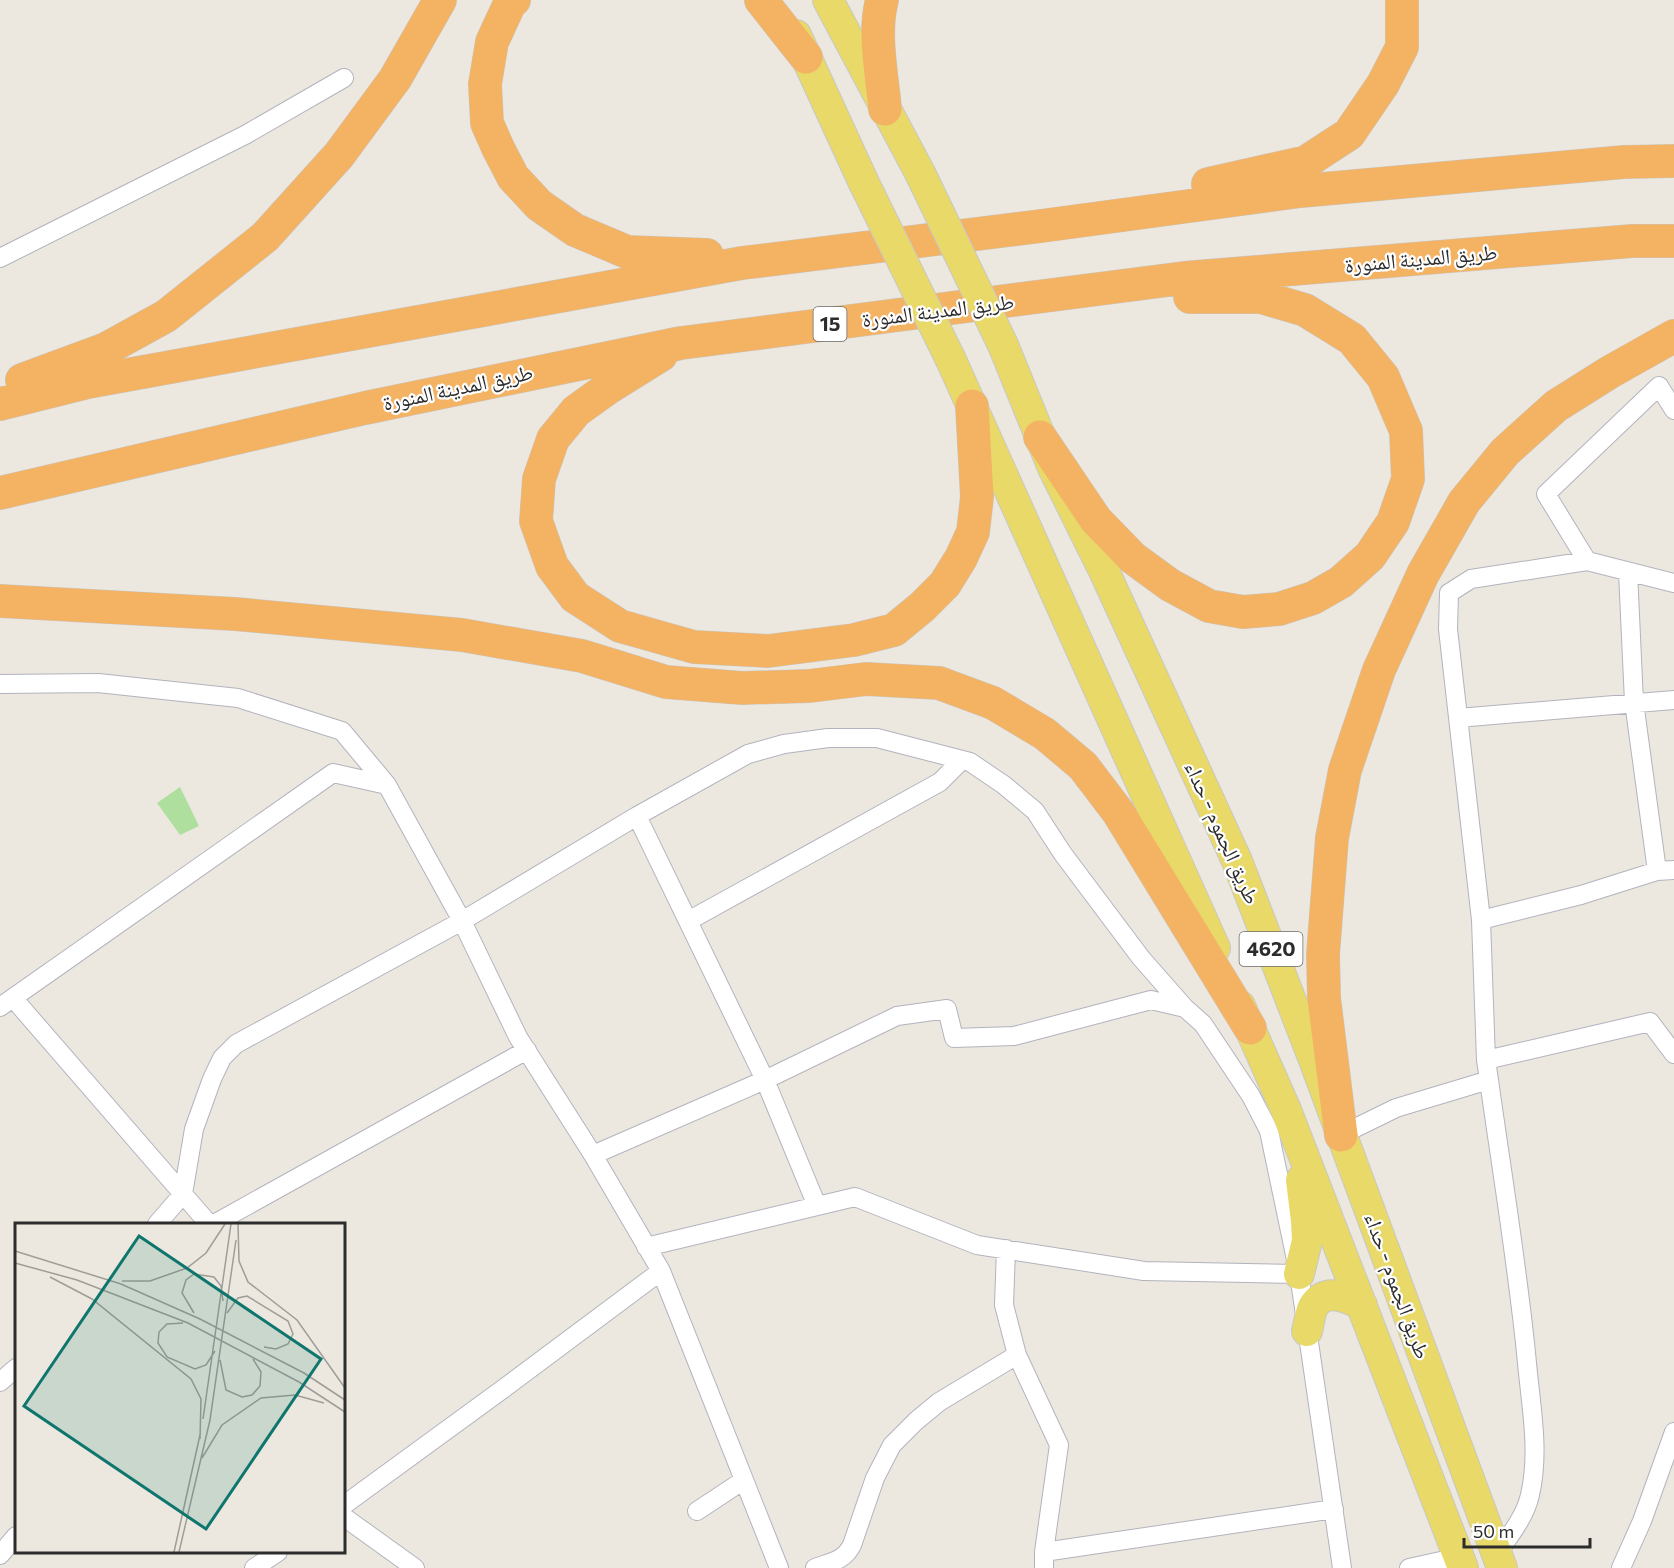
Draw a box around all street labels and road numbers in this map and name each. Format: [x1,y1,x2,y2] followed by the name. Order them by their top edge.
[1344,238,1498,279] street label: طريق المدينة المنورة
[860,288,1015,333] street label: طريق المدينة المنورة
[814,307,846,341] road number: 15
[380,358,535,417] street label: طريق المدينة المنورة
[1178,757,1266,909] street label: طريق الجموم - حداء
[1240,932,1302,966] road number: 4620
[1358,1209,1436,1363] street label: طريق الجموم - حداء

